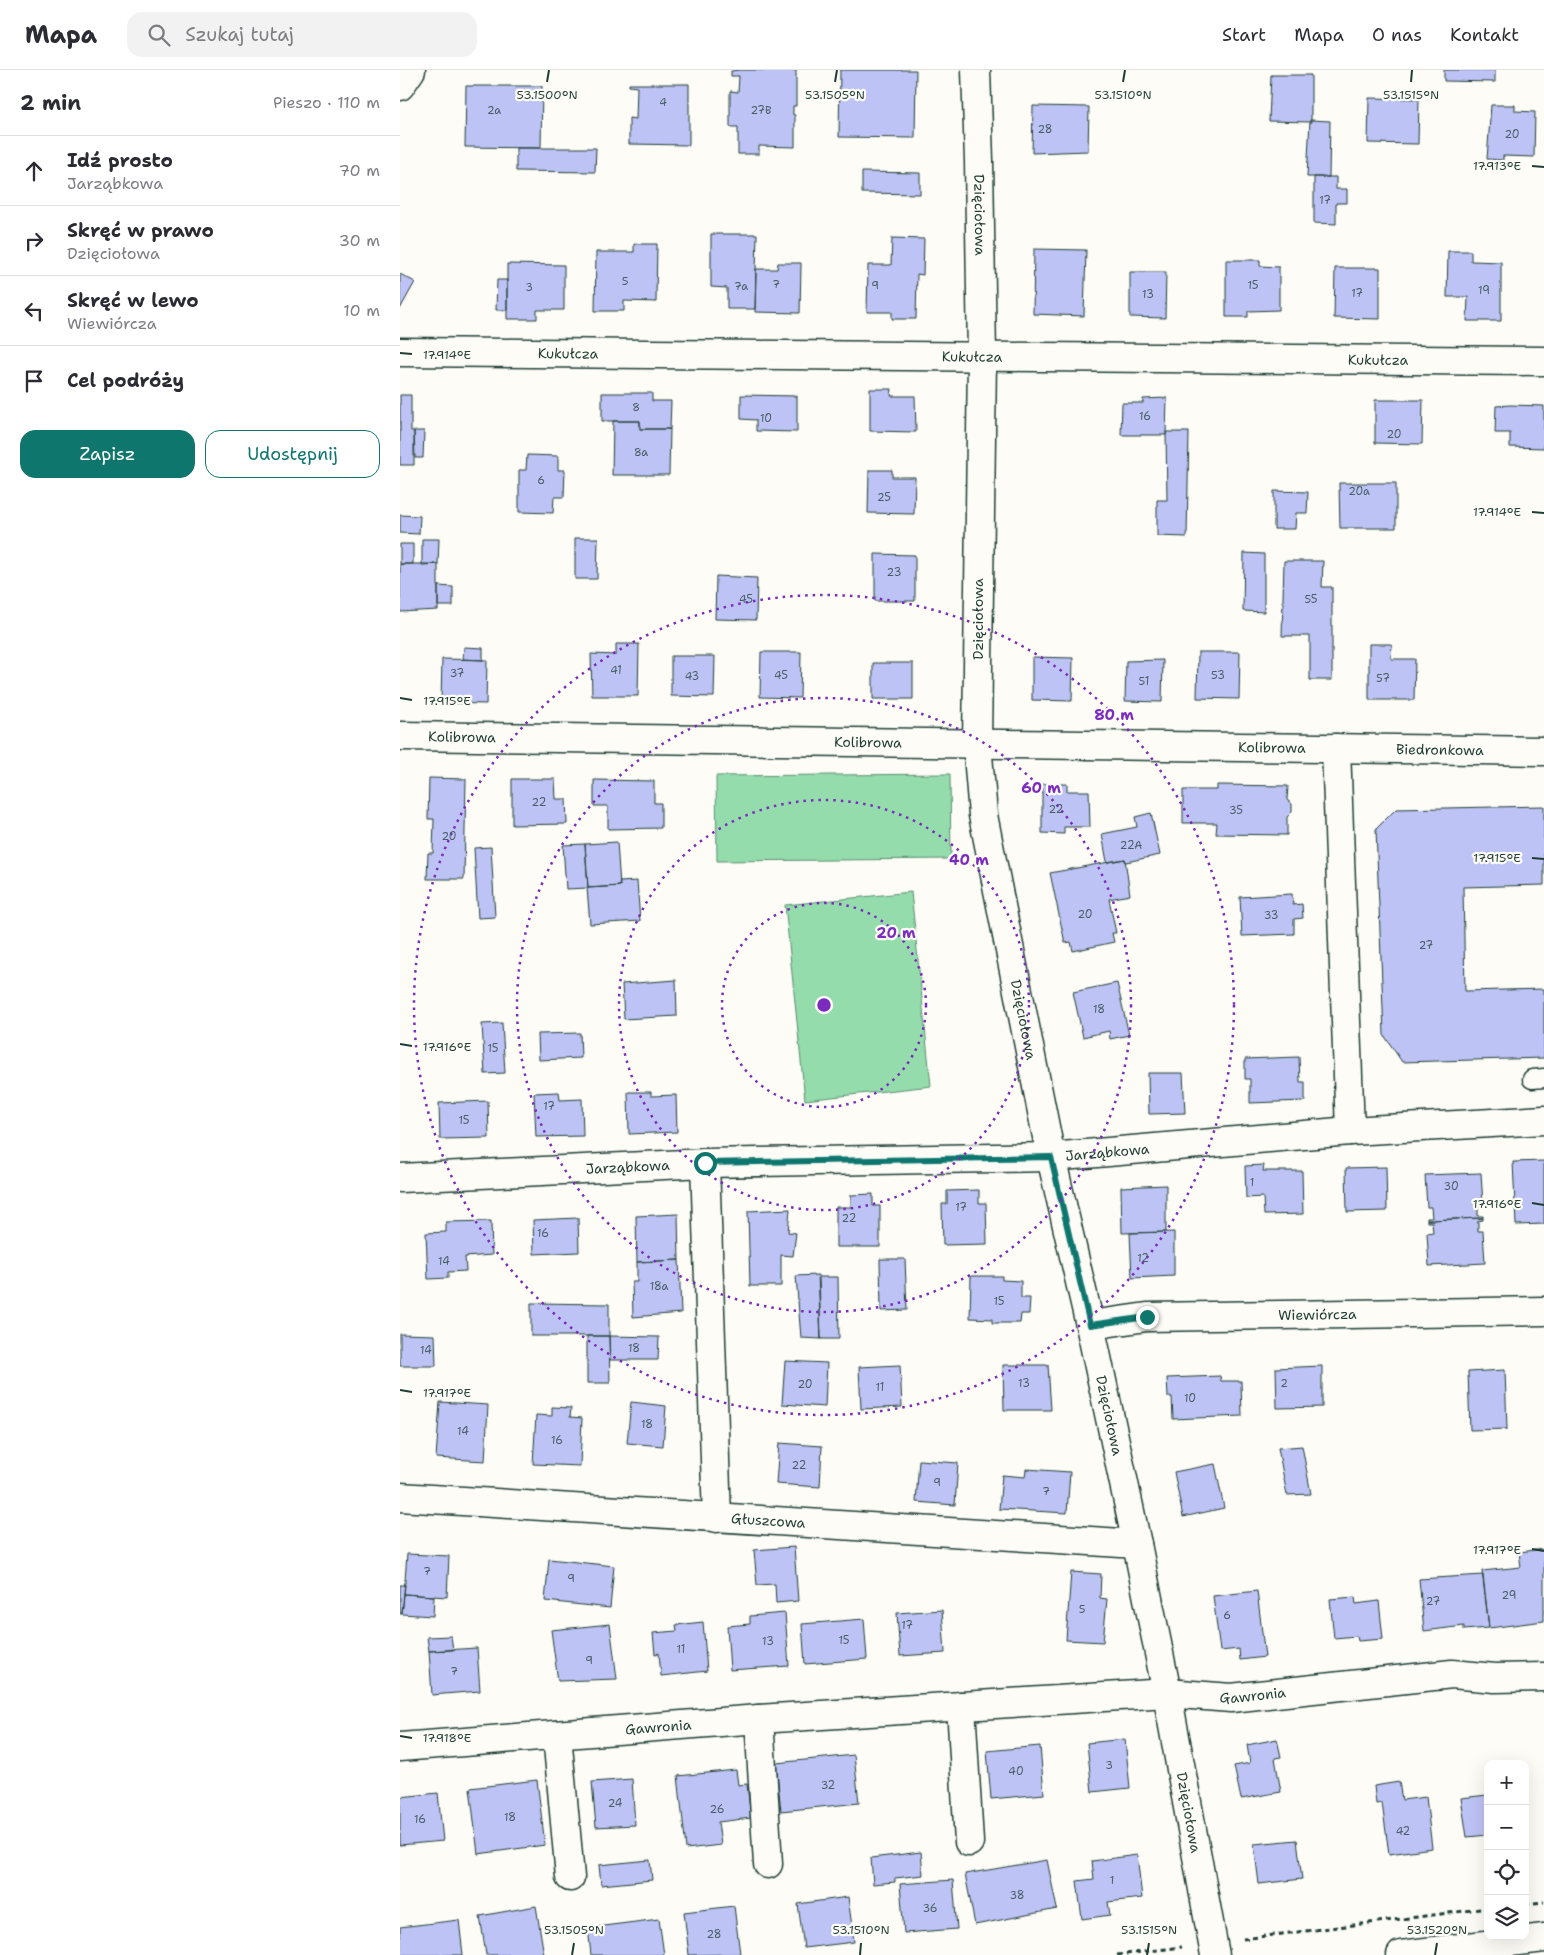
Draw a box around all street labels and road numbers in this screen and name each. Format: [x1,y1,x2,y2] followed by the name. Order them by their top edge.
[970,174,989,256] street label: Dzięciołowa
[538,344,599,363] street label: Kukułcza
[942,347,1003,366] street label: Kukułcza
[1348,350,1409,369] street label: Kukułcza
[969,578,987,660] street label: Dzięciołowa
[428,727,496,746] street label: Kolibrowa
[834,733,902,752] street label: Kolibrowa
[1238,738,1306,757] street label: Kolibrowa
[1396,740,1484,759] street label: Biedronkowa
[1007,978,1041,1062] street label: Dzięciołowa
[1065,1139,1150,1165] street label: Jarząbkowa
[585,1156,670,1178] street label: Jarząbkowa
[1278,1305,1357,1324] street label: Wiewiórcza
[1092,1374,1127,1457] street label: Dzięciołowa
[731,1509,806,1532] street label: Głuszcowa
[1219,1683,1287,1707] street label: Gawronia
[624,1715,692,1738] street label: Gawronia
[1173,1771,1205,1854] street label: Dzięciołowa

